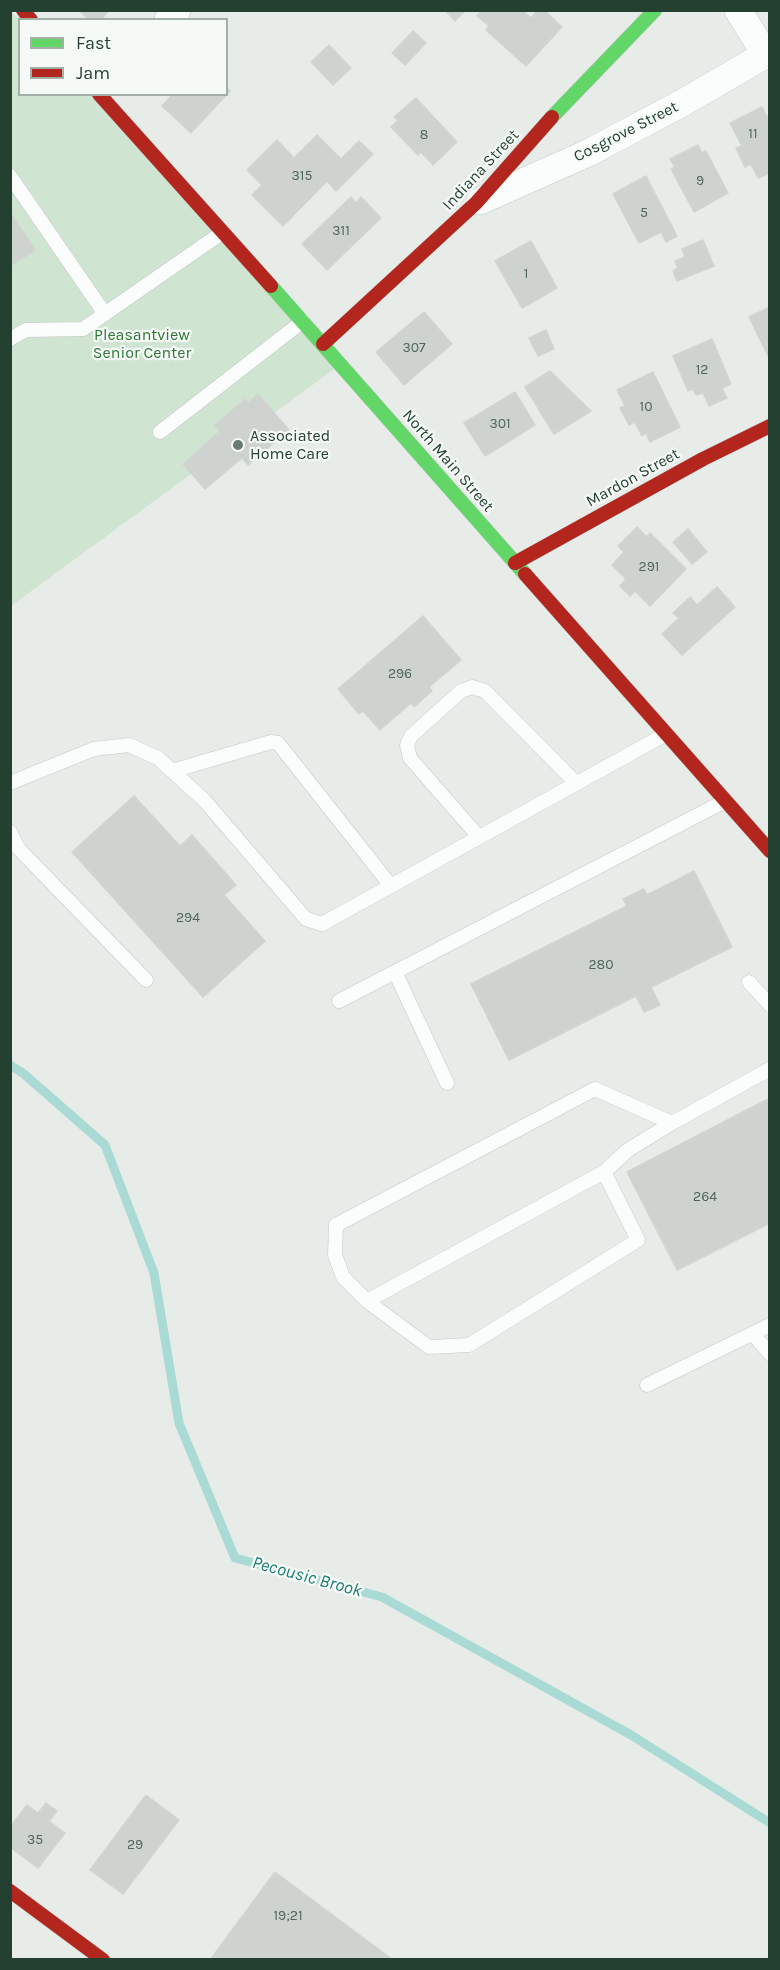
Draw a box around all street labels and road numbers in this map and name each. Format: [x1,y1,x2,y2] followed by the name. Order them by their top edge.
[571,97,681,167] street label: Cosgrove Street
[439,126,523,214] street label: Indiana Street
[398,406,498,516] street label: North Main Street
[583,444,683,512] street label: Mardon Street

